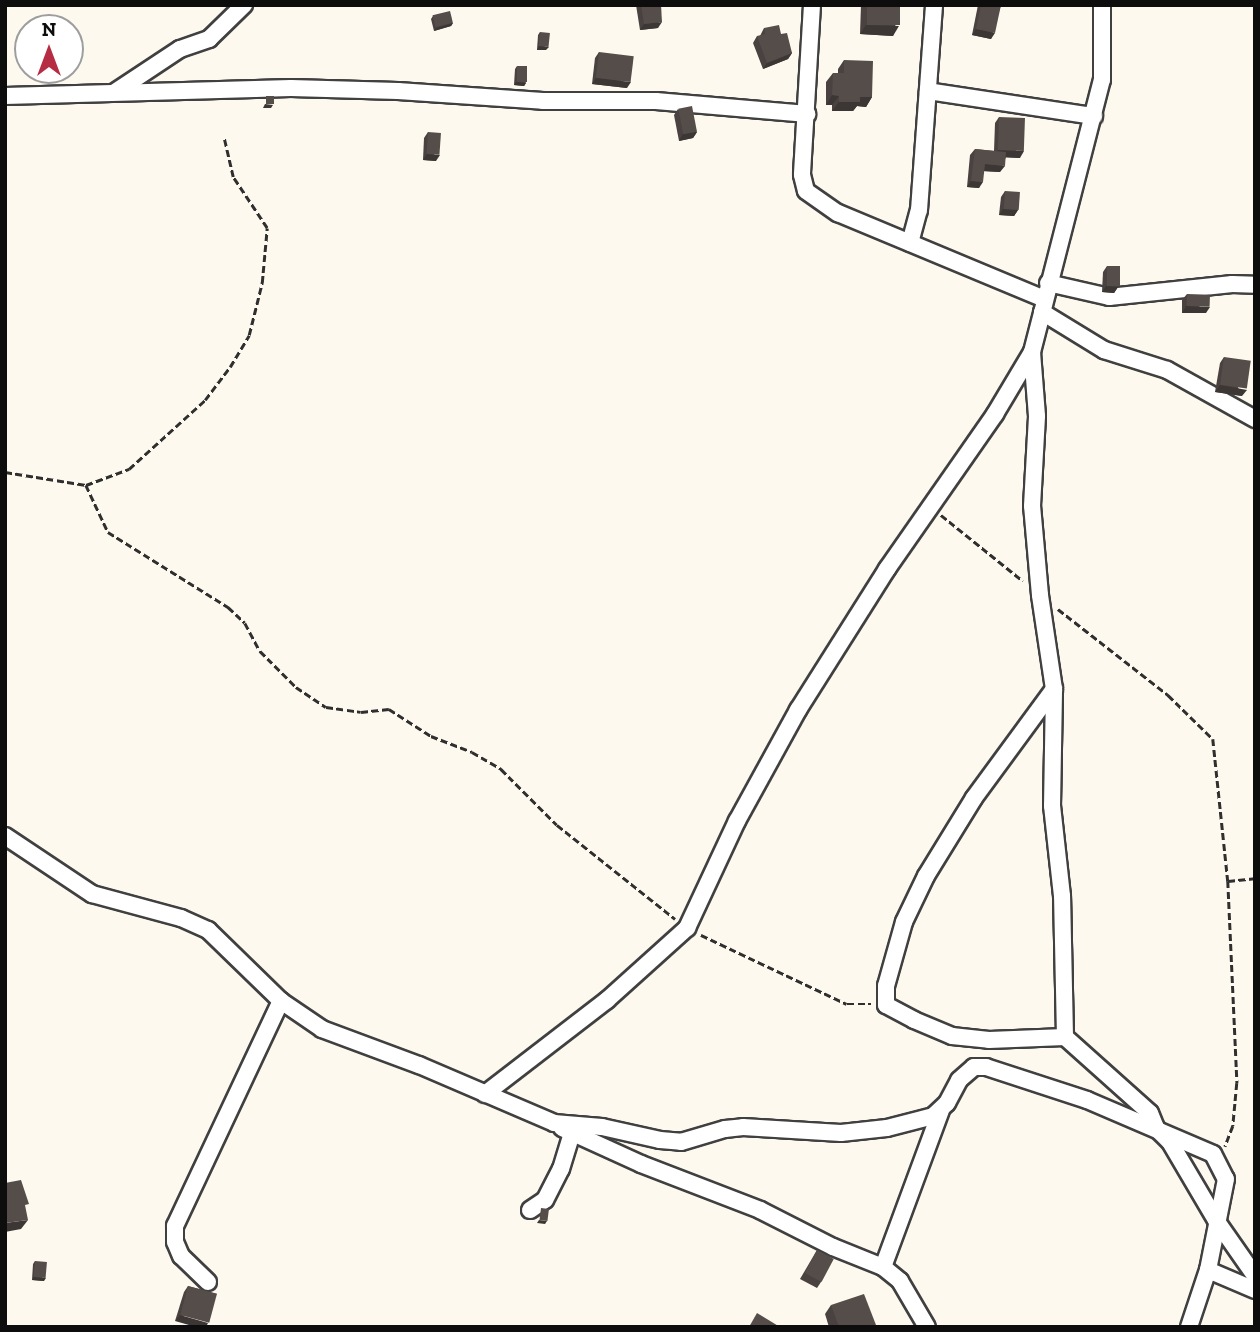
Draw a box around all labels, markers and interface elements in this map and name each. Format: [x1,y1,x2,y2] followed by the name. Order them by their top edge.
[14,14,84,84] north arrow
[42,18,56,41] text: N

